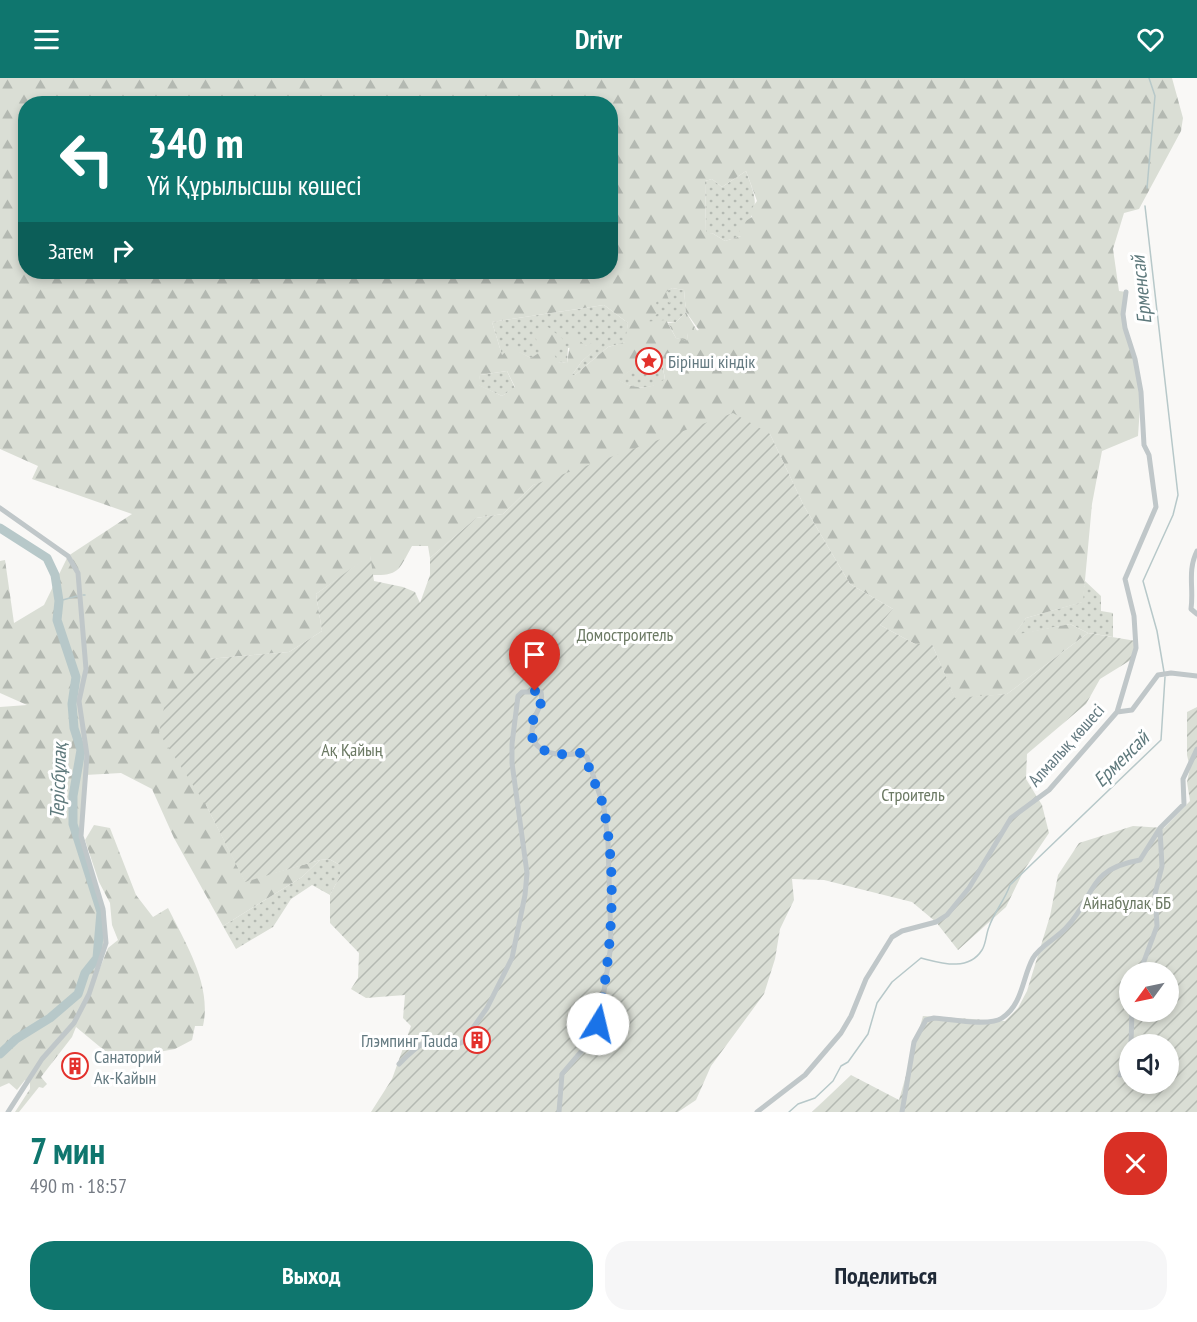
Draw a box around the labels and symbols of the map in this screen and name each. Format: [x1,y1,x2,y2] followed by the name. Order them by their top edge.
[1124,252,1158,325] water label: Ерменсай
[634,346,664,376] place icon: Бірінші кіндік
[668,350,755,373] place label: Бірінші кіндік
[577,623,674,646] park label: Домостроитель
[509,629,560,691] pin
[1023,699,1109,791] street label: Алмалық көшесі
[1088,724,1156,792] water label: Ерменсай
[321,738,383,761] park label: Ақ Қайың
[44,741,72,819] water label: Терісбұлақ
[881,783,945,806] park label: Строитель
[1083,891,1171,914] park label: Айнабұлақ ББ
[1119,962,1179,1022] north arrow
[566,992,630,1056] position arrow
[462,1025,492,1055] building icon: Глэмпинг Tauda
[361,1029,458,1052] place label: Глэмпинг Tauda
[94,1045,161,1089] place label: Санаторий Ак-Кайын
[60,1051,90,1081] building icon: Санаторий Ак-Кайын

